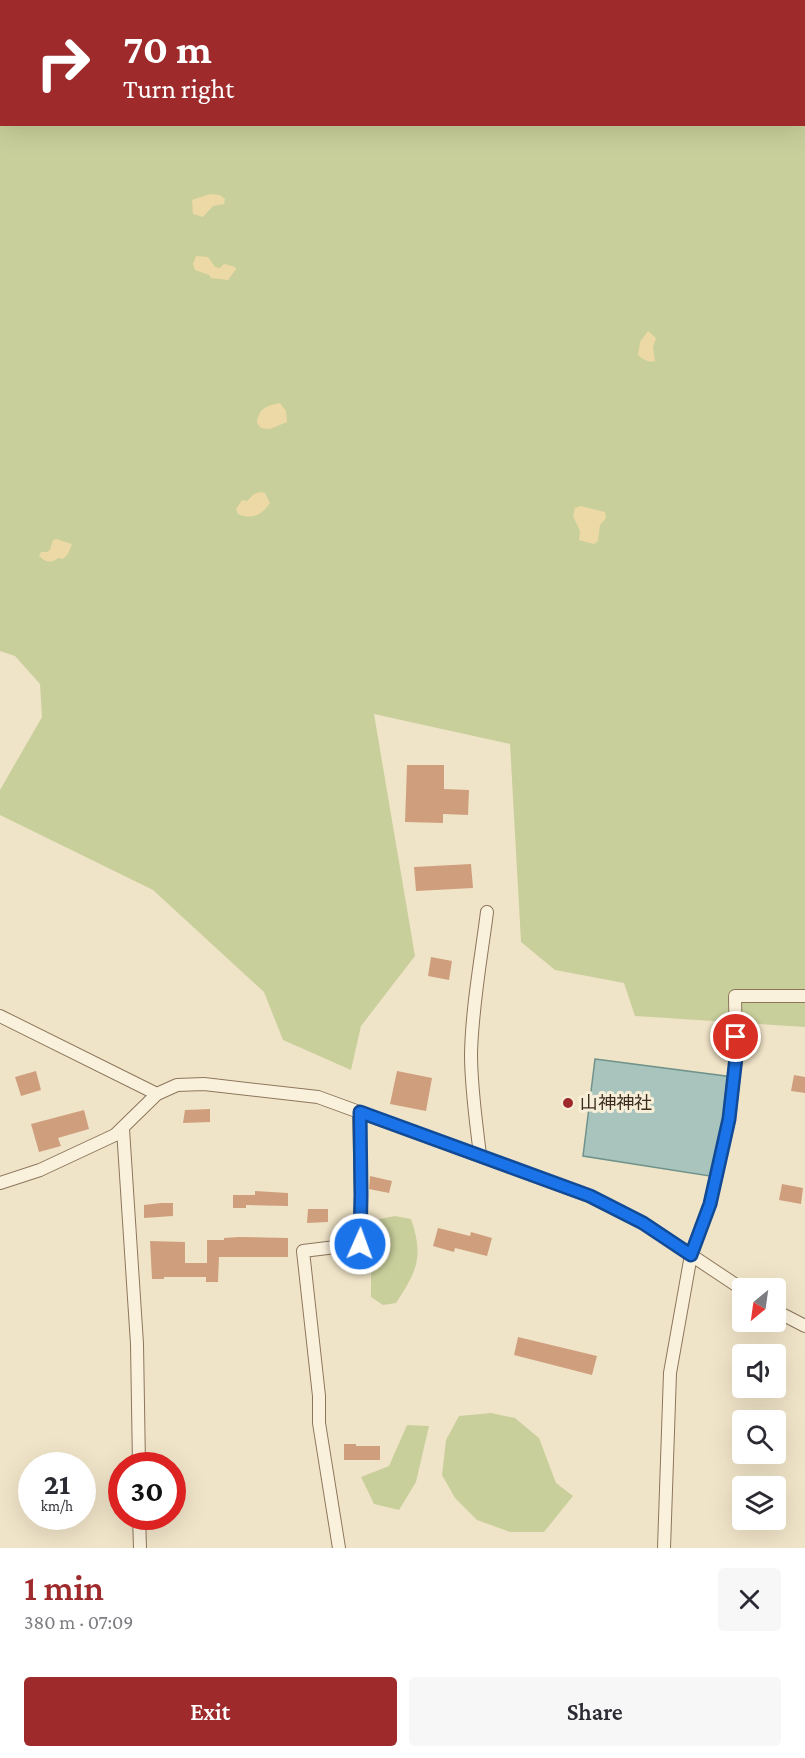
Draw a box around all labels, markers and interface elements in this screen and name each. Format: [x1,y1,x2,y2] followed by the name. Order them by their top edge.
[24,24,102,102] icon: right
[123,25,212,72] text: 70 m
[123,74,234,104] text: Turn right
[710,1011,761,1062] pin
[719,1020,752,1053] icon: arrive
[580,1093,652,1113] place label: 山神神社
[561,1096,575,1110] marker: 山神神社
[328,1212,392,1276] position arrow
[732,1278,786,1332] north arrow
[732,1278,786,1530] map controls
[732,1344,786,1398] button: sound
[732,1410,786,1464] button: search
[108,1452,186,1530] speed limit sign: 30
[44,1467,70,1500] text: 21
[732,1476,786,1530] button: layers
[41,1498,73,1514] text: km/h
[24,1568,104,1608] text: 1 min
[718,1568,781,1631] button: close
[24,1611,133,1633] text: 380 m · 07:09
[24,1677,397,1746] button: Exit
[409,1677,781,1746] button: Share

